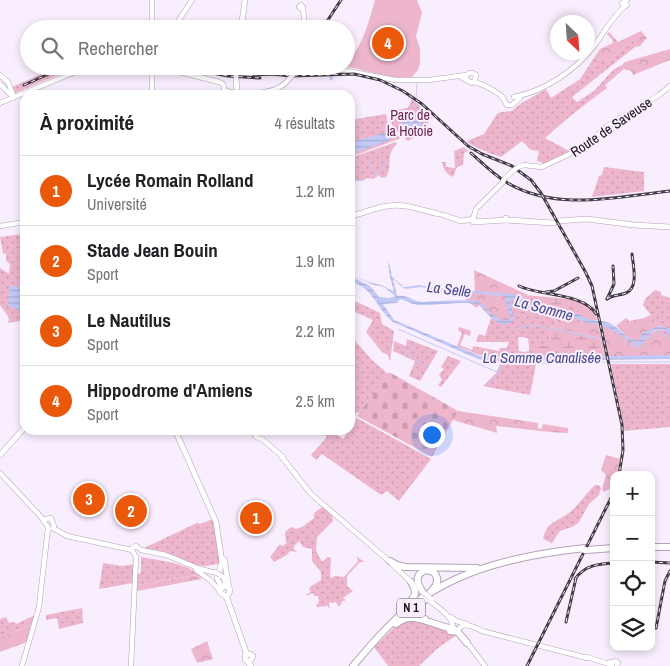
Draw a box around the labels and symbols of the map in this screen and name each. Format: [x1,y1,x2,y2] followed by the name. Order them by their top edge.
[550,15,595,60] north arrow
[372,24,404,62] pin: 4
[567,93,655,161] street label: Route de Saveuse
[387,106,433,140] park label: Parc de la Hotoie
[426,276,472,302] water label: La Selle
[513,290,576,326] water label: La Somme
[483,347,601,368] water label: La Somme Canalisée
[419,422,445,448] your location
[73,480,105,518] pin: 3
[115,492,147,530] pin: 2
[240,499,272,537] pin: 1
[397,598,425,618] road number: N 1

